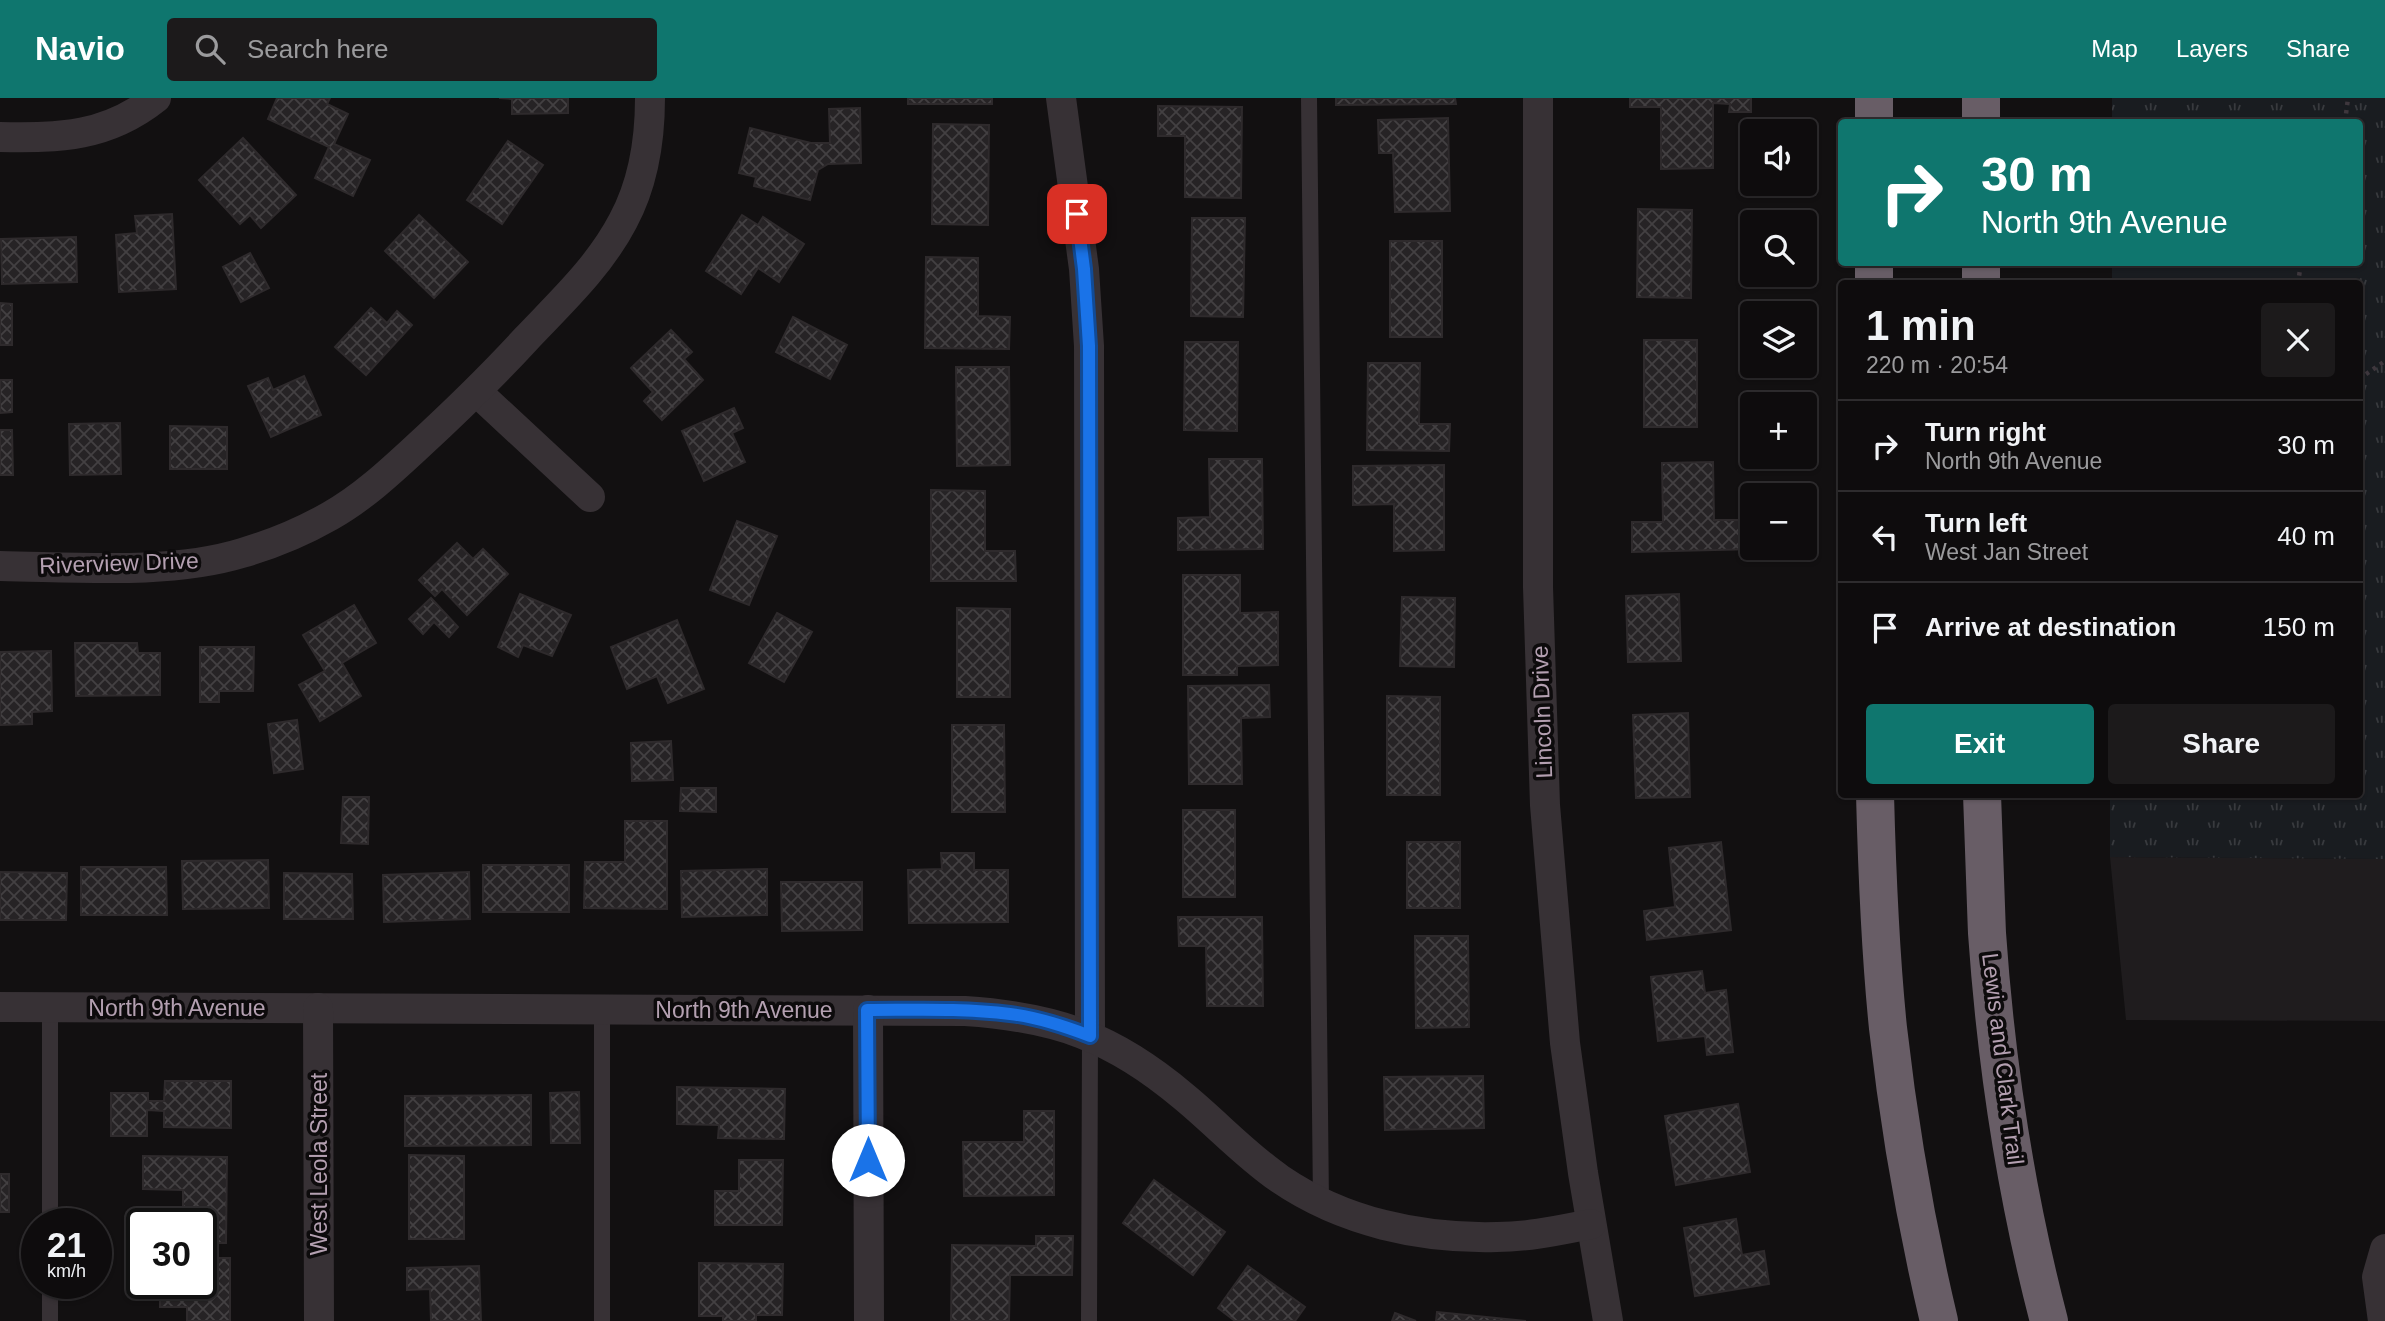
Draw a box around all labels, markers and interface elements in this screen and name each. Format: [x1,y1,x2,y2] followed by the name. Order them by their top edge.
[167,18,657,81] search box
[35,30,125,67] text: Navio
[191,30,229,68] icon: search
[247,34,389,64] text: Search here
[2091,35,2138,62] text: Map
[2176,35,2248,62] text: Layers
[2286,35,2350,62] text: Share
[1740,119,1817,560] map controls
[1740,119,1817,196] button: sound
[1866,147,1957,238] icon: right
[1981,147,2093,201] text: 30 m
[1047,184,1107,244] pin
[1058,195,1096,233] icon: arrive
[1981,204,2228,240] text: North 9th Avenue
[1740,210,1817,287] button: search
[1740,301,1817,378] button: layers
[1866,302,1976,349] text: 1 min
[2261,303,2335,377] button: close
[1866,352,2008,378] text: 220 m · 20:54
[1740,392,1817,469] button: +
[1925,417,2046,447] text: Turn right
[1866,427,1904,465] icon: right
[2277,430,2335,460] text: 30 m
[1925,448,2102,474] text: North 9th Avenue
[1740,483,1817,560] button: −
[1925,508,2027,538] text: Turn left
[1866,518,1904,556] icon: left
[2277,521,2335,551] text: 40 m
[1925,539,2088,565] text: West Jan Street
[39,547,199,579] street label: Riverview Drive
[1866,609,1904,647] icon: arrive
[1925,612,2176,642] text: Arrive at destination
[2263,612,2335,642] text: 150 m
[1527,645,1557,779] street label: Lincoln Drive
[1866,704,2094,784] button: Exit
[2108,704,2335,784] button: Share
[1977,951,2029,1167] street label: Lewis and Clark Trail
[88,995,266,1021] street label: North 9th Avenue
[655,997,833,1023] street label: North 9th Avenue
[306,1072,332,1255] street label: West Leola Street
[831,1123,905,1197] position arrow
[126,1208,217,1299] speed limit sign: 30
[47,1225,86,1264] text: 21
[47,1261,86,1281] text: km/h

